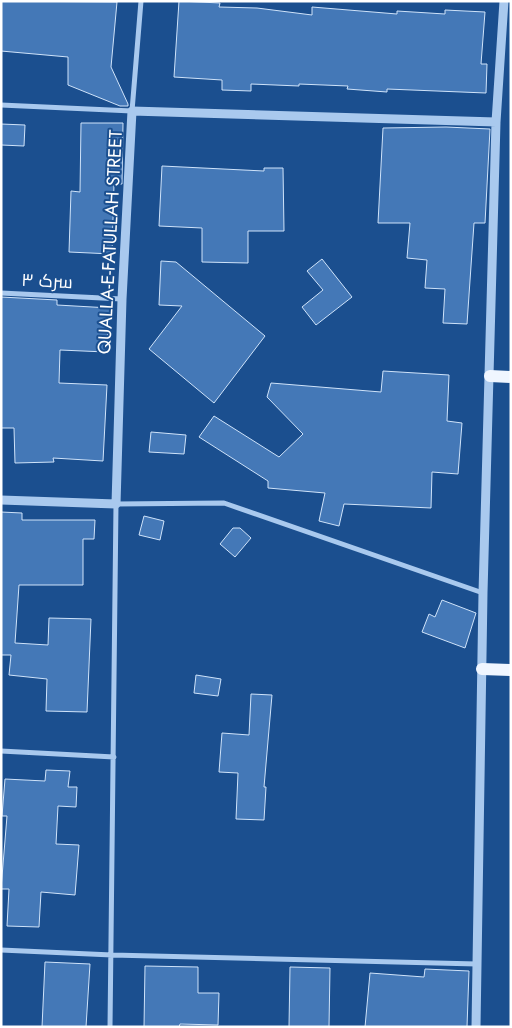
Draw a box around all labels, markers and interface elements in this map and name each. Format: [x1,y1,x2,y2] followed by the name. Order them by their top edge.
[91,128,129,355] street label: QUALLA-E-FATULLAH STREET
[21,267,73,295] street label: سرک ۳

